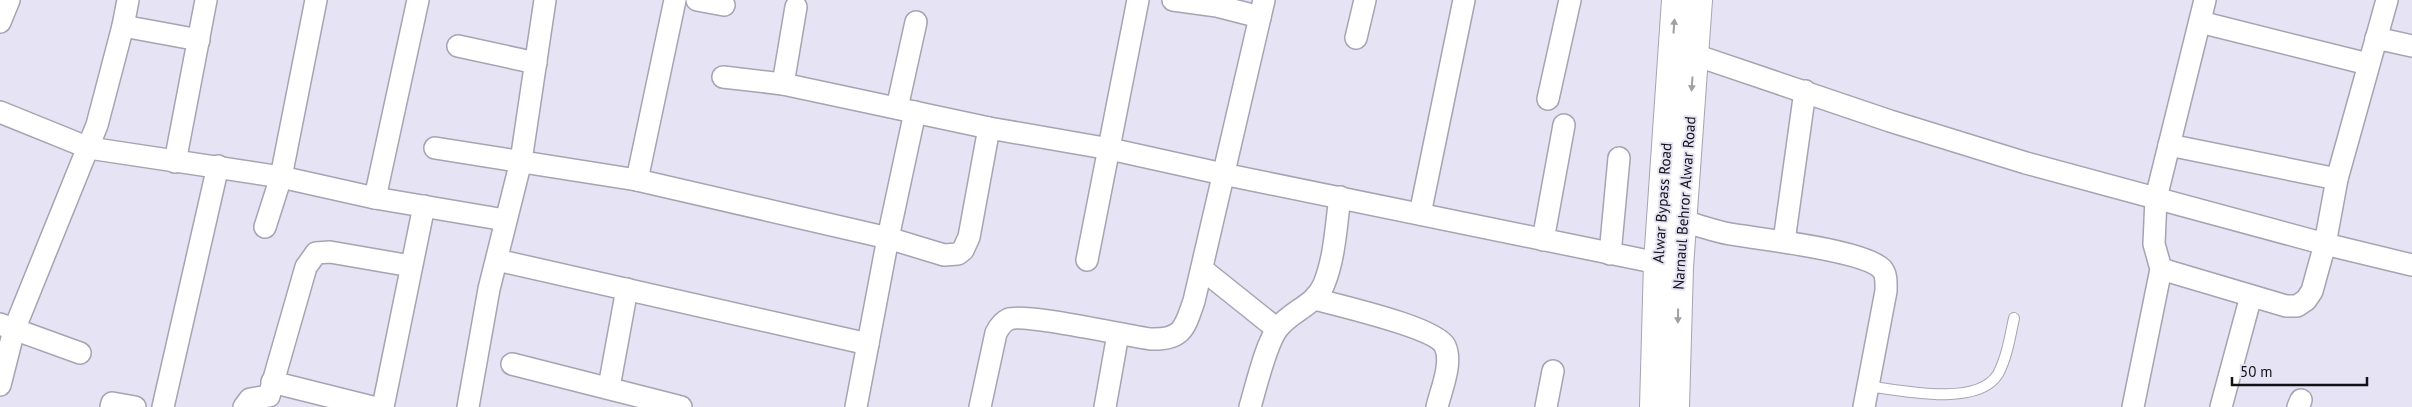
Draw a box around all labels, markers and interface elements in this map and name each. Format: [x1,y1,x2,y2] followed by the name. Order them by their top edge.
[1671,18,1679,34] one-way arrow
[1688,76,1696,92] one-way arrow
[1668,116,1700,290] street label: Narnaul Behror Alwar Road
[1648,142,1676,264] street label: Alwar Bypass Road
[1673,308,1681,324] one-way arrow
[2232,354,2367,386] scale bar
[2240,362,2273,381] text: 50 m

